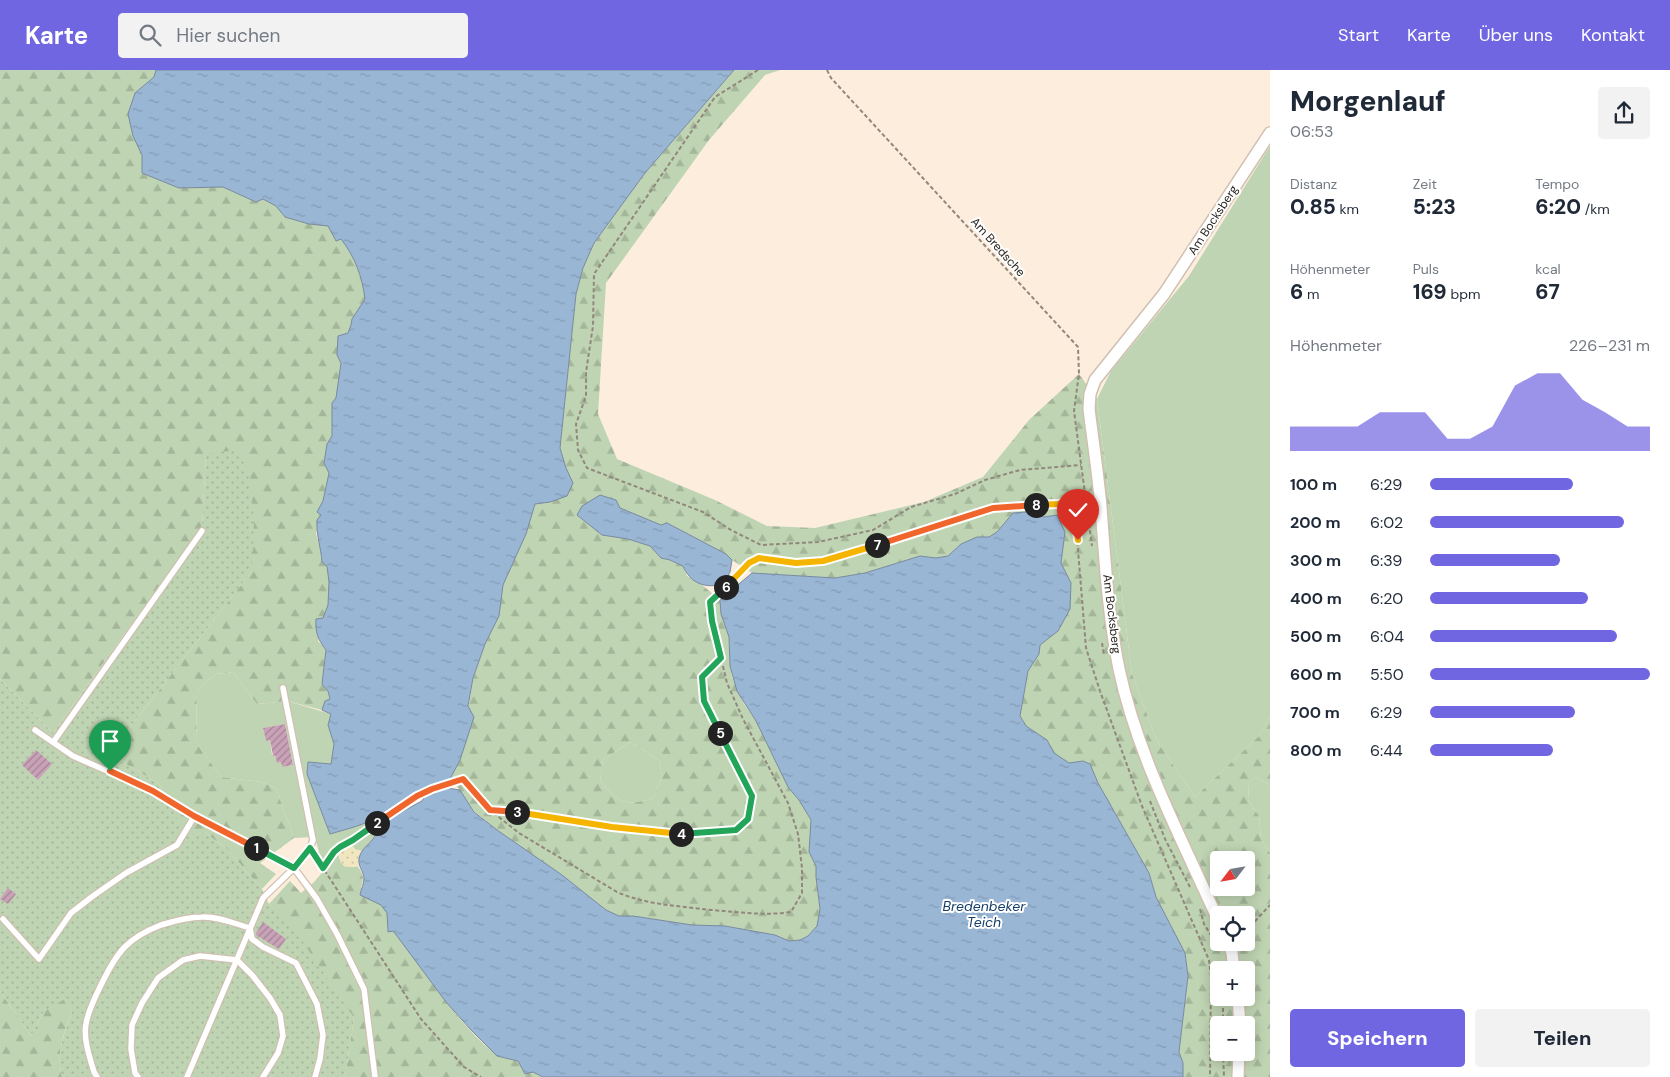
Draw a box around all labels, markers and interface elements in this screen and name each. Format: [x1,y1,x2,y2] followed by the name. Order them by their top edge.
[118,13,468,58] search box
[25,20,88,51] text: Karte
[136,21,164,49] icon: search
[176,23,281,48] text: Hier suchen
[1338,23,1379,47] text: Start
[1407,23,1451,47] text: Karte
[1479,23,1553,47] text: Über uns
[1581,23,1645,47] text: Kontakt
[1290,83,1446,120] text: Morgenlauf
[1598,87,1650,139] button: share
[1290,121,1333,142] text: 06:53
[1290,175,1337,193] text: Distanz
[1413,175,1437,193] text: Zeit
[1535,175,1579,193] text: Tempo
[1184,182,1242,258] street label: Am Bocksberg
[1290,193,1336,221] text: 0.85
[1413,193,1456,221] text: 5:23
[1535,193,1581,221] text: 6:20
[1336,200,1359,218] text: km
[1581,200,1610,218] text: /km
[967,214,1029,280] street label: Am Bredsche
[1290,260,1371,278] text: Höhenmeter
[1413,260,1439,278] text: Puls
[1535,260,1561,278] text: kcal
[1290,278,1303,306] text: 6
[1413,278,1447,306] text: 169
[1535,278,1560,306] text: 67
[1303,285,1320,303] text: m
[1447,285,1480,303] text: bpm
[1290,335,1382,356] text: Höhenmeter
[1569,335,1650,356] text: 226–231 m
[1290,474,1337,495] text: 100 m
[1370,474,1402,495] text: 6:29
[1057,489,1099,540] pin
[1024,492,1048,518] pin: 8
[1032,496,1041,514] text: 8
[1064,496,1092,524] icon: check
[1290,512,1341,533] text: 200 m
[1370,512,1403,533] text: 6:02
[864,532,890,558] pin: 7
[874,536,881,554] text: 7
[1290,550,1341,571] text: 300 m
[1370,550,1402,571] text: 6:39
[1099,573,1125,655] street label: Am Bocksberg
[714,574,738,600] pin: 6
[722,578,731,596] text: 6
[1290,588,1342,609] text: 400 m
[1370,588,1403,609] text: 6:20
[1290,626,1341,647] text: 500 m
[1370,626,1404,647] text: 6:04
[1290,664,1342,685] text: 600 m
[1370,664,1404,685] text: 5:50
[1290,702,1340,723] text: 700 m
[1370,702,1402,723] text: 6:29
[89,720,131,771] pin
[708,720,732,746] pin: 5
[716,724,725,742] text: 5
[96,727,124,755] icon: arrive
[1290,740,1341,761] text: 800 m
[1370,740,1403,761] text: 6:44
[504,800,530,824] pin: 3
[513,803,522,821] text: 3
[364,810,390,836] pin: 2
[373,814,382,832] text: 2
[668,822,694,846] pin: 4
[677,825,686,843] text: 4
[244,836,268,860] pin: 1
[254,839,259,857] text: 1
[1210,851,1255,896] north arrow
[1210,851,1255,1061] map controls
[943,897,1026,931] water label: Bredenbeker Teich
[1210,906,1255,951] button: locate
[1210,961,1255,1006] button: +
[1290,1009,1465,1067] button: Speichern
[1475,1009,1650,1067] button: Teilen
[1210,1016,1255,1061] button: −

